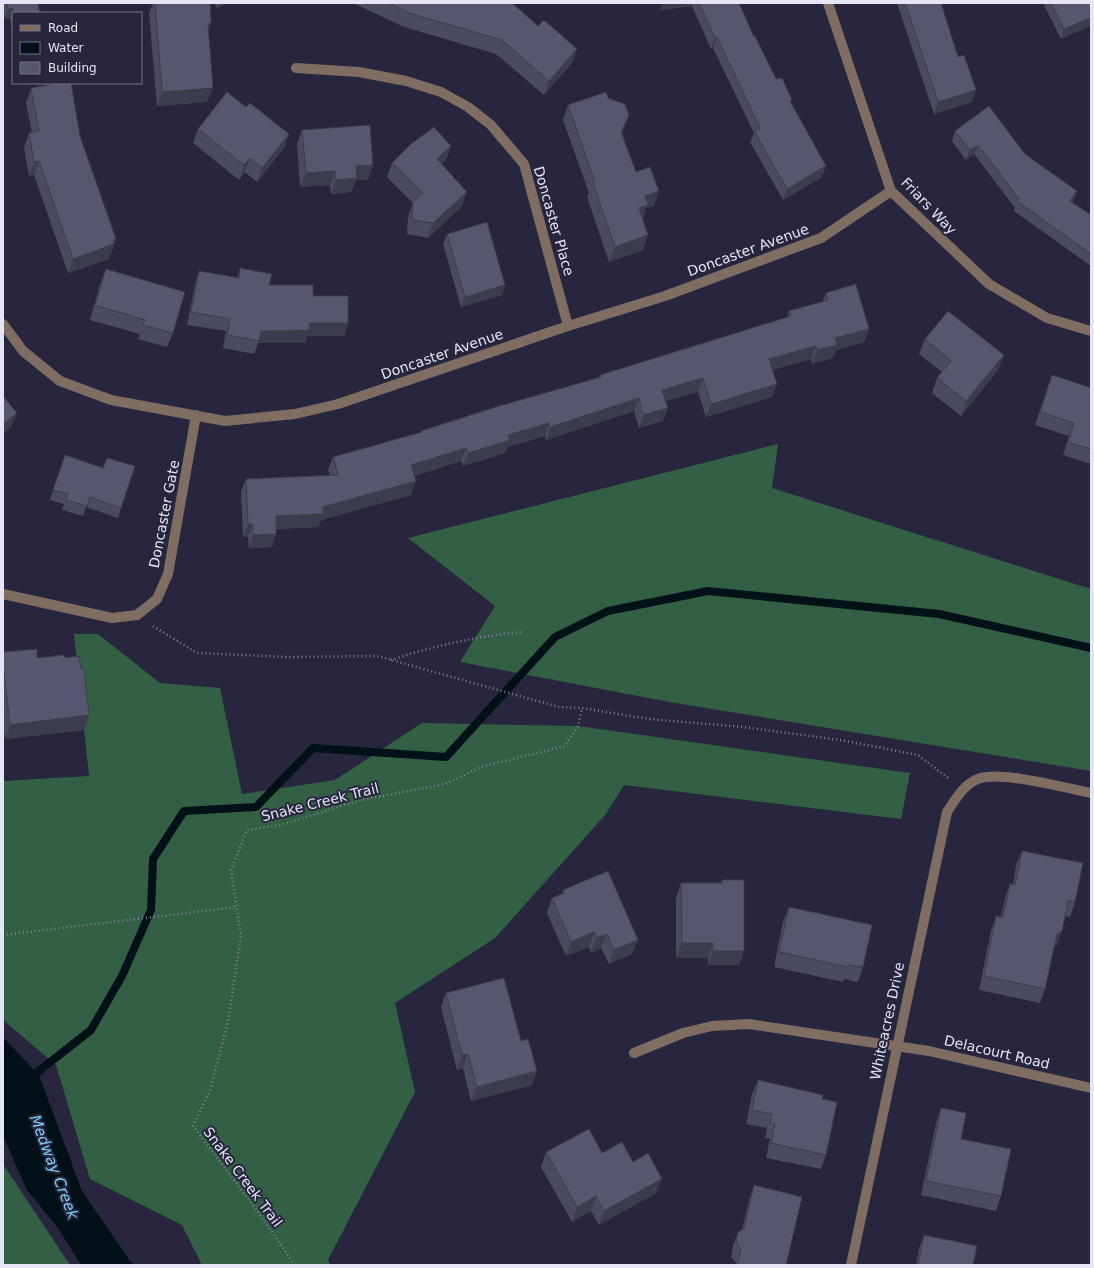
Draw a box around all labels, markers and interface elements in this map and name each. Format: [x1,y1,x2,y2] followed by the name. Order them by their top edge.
[12,12,142,84] legend
[48,21,78,35] text: Road
[48,41,84,55] text: Water
[48,61,97,75] text: Building
[531,164,577,278] street label: Doncaster Place
[898,174,960,238] street label: Friars Way
[685,221,811,279] street label: Doncaster Avenue
[379,326,505,382] street label: Doncaster Avenue
[146,459,182,569] street label: Doncaster Gate
[260,780,380,824] street label: Snake Creek Trail
[867,961,907,1081] street label: Whiteacres Drive
[943,1032,1051,1072] street label: Delacourt Road
[26,1112,83,1223] water label: Medway Creek
[200,1124,286,1230] street label: Snake Creek Trail

